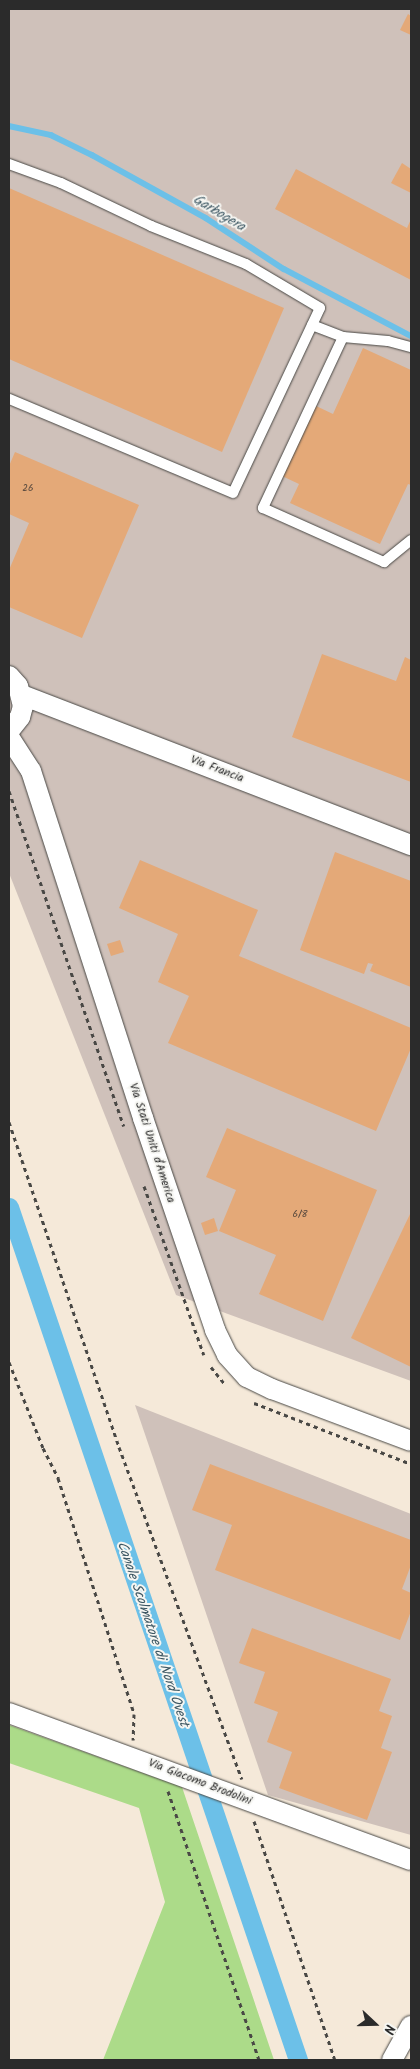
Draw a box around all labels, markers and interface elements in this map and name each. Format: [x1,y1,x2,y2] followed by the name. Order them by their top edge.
[190,191,248,235] water label: Garbogera
[22,483,34,495] house number: 26
[188,752,246,786] street label: Via Francia
[126,1081,178,1205] street label: Via Stati Uniti d'America
[292,1209,308,1221] house number: 6/8
[113,1539,193,1729] water label: Canale Scolmatore di Nord Ovest
[146,1756,254,1808] street label: Via Giacomo Brodolini
[350,1999,400,2049] north arrow
[377,2021,401,2037] text: N

